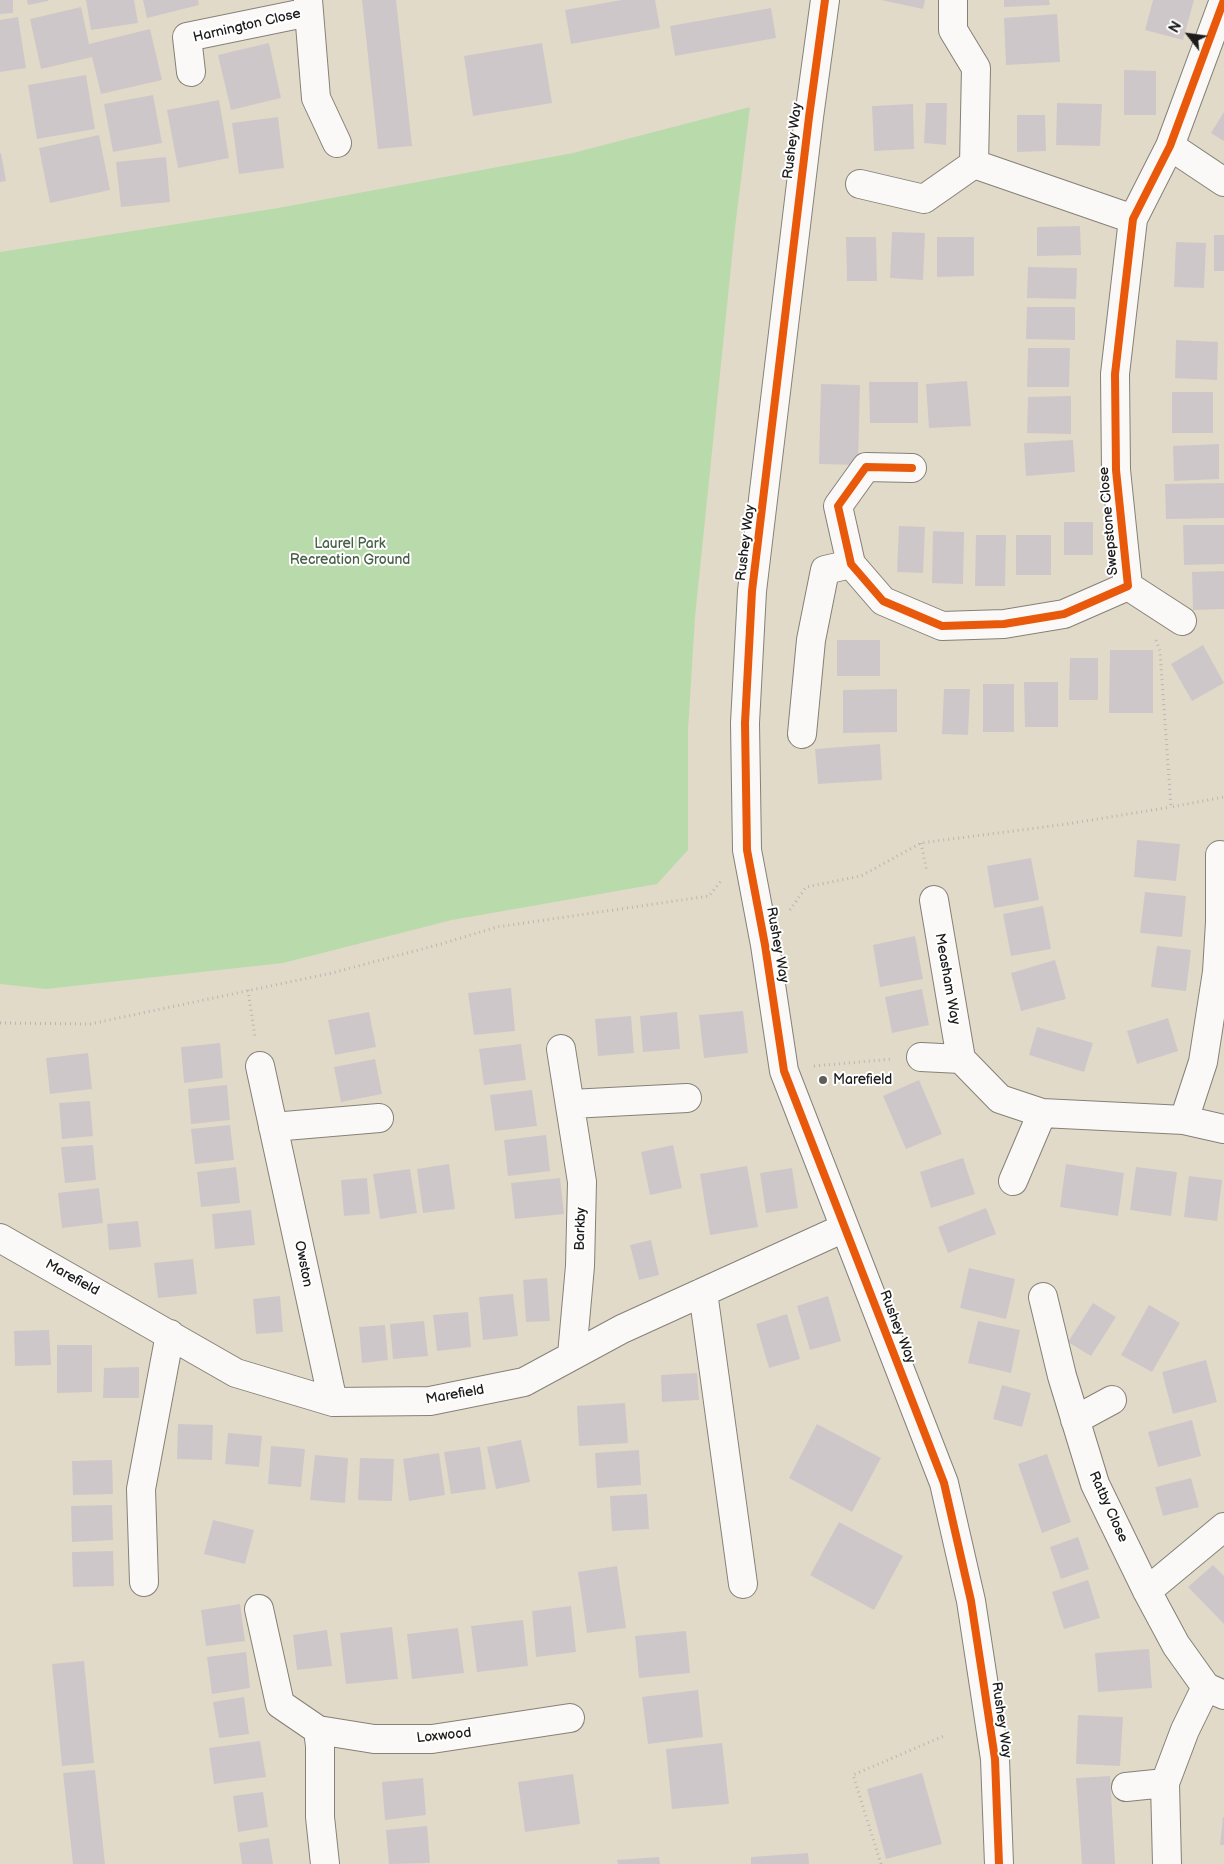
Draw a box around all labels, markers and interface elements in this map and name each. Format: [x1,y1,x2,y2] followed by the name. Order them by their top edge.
[192,5,302,47] street label: Harnington Close
[1164,10,1214,60] north arrow
[1166,18,1186,36] text: N
[780,102,806,180] street label: Rushey Way
[1096,466,1122,576] street label: Swepstone Close
[733,504,759,582] street label: Rushey Way
[290,536,410,568] park label: Laurel Park Recreation Ground
[762,906,792,984] street label: Rushey Way
[931,932,963,1026] street label: Measham Way
[833,1072,892,1088] place label: Marefield
[817,1074,829,1086] marker: Marefield
[572,1207,590,1251] street label: Barkby
[290,1239,316,1289] street label: Owston
[42,1256,102,1300] street label: Marefield
[875,1288,919,1366] street label: Rushey Way
[424,1382,486,1408] street label: Marefield
[1085,1469,1131,1545] street label: Ratby Close
[987,1681,1015,1759] street label: Rushey Way
[416,1725,472,1747] street label: Loxwood

